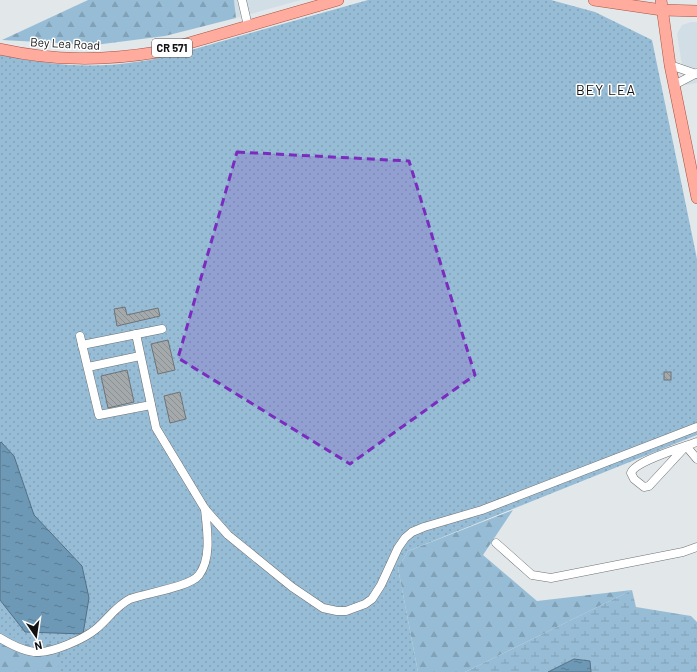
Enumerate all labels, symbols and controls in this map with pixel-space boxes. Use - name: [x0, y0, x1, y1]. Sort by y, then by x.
- street label: Bey Lea Road: [30, 34, 100, 52]
- road number: CR 571: [152, 39, 192, 57]
- district label: BEY LEA: [576, 81, 636, 98]
- north arrow: [16, 616, 56, 656]
- text: N: [33, 639, 43, 653]

